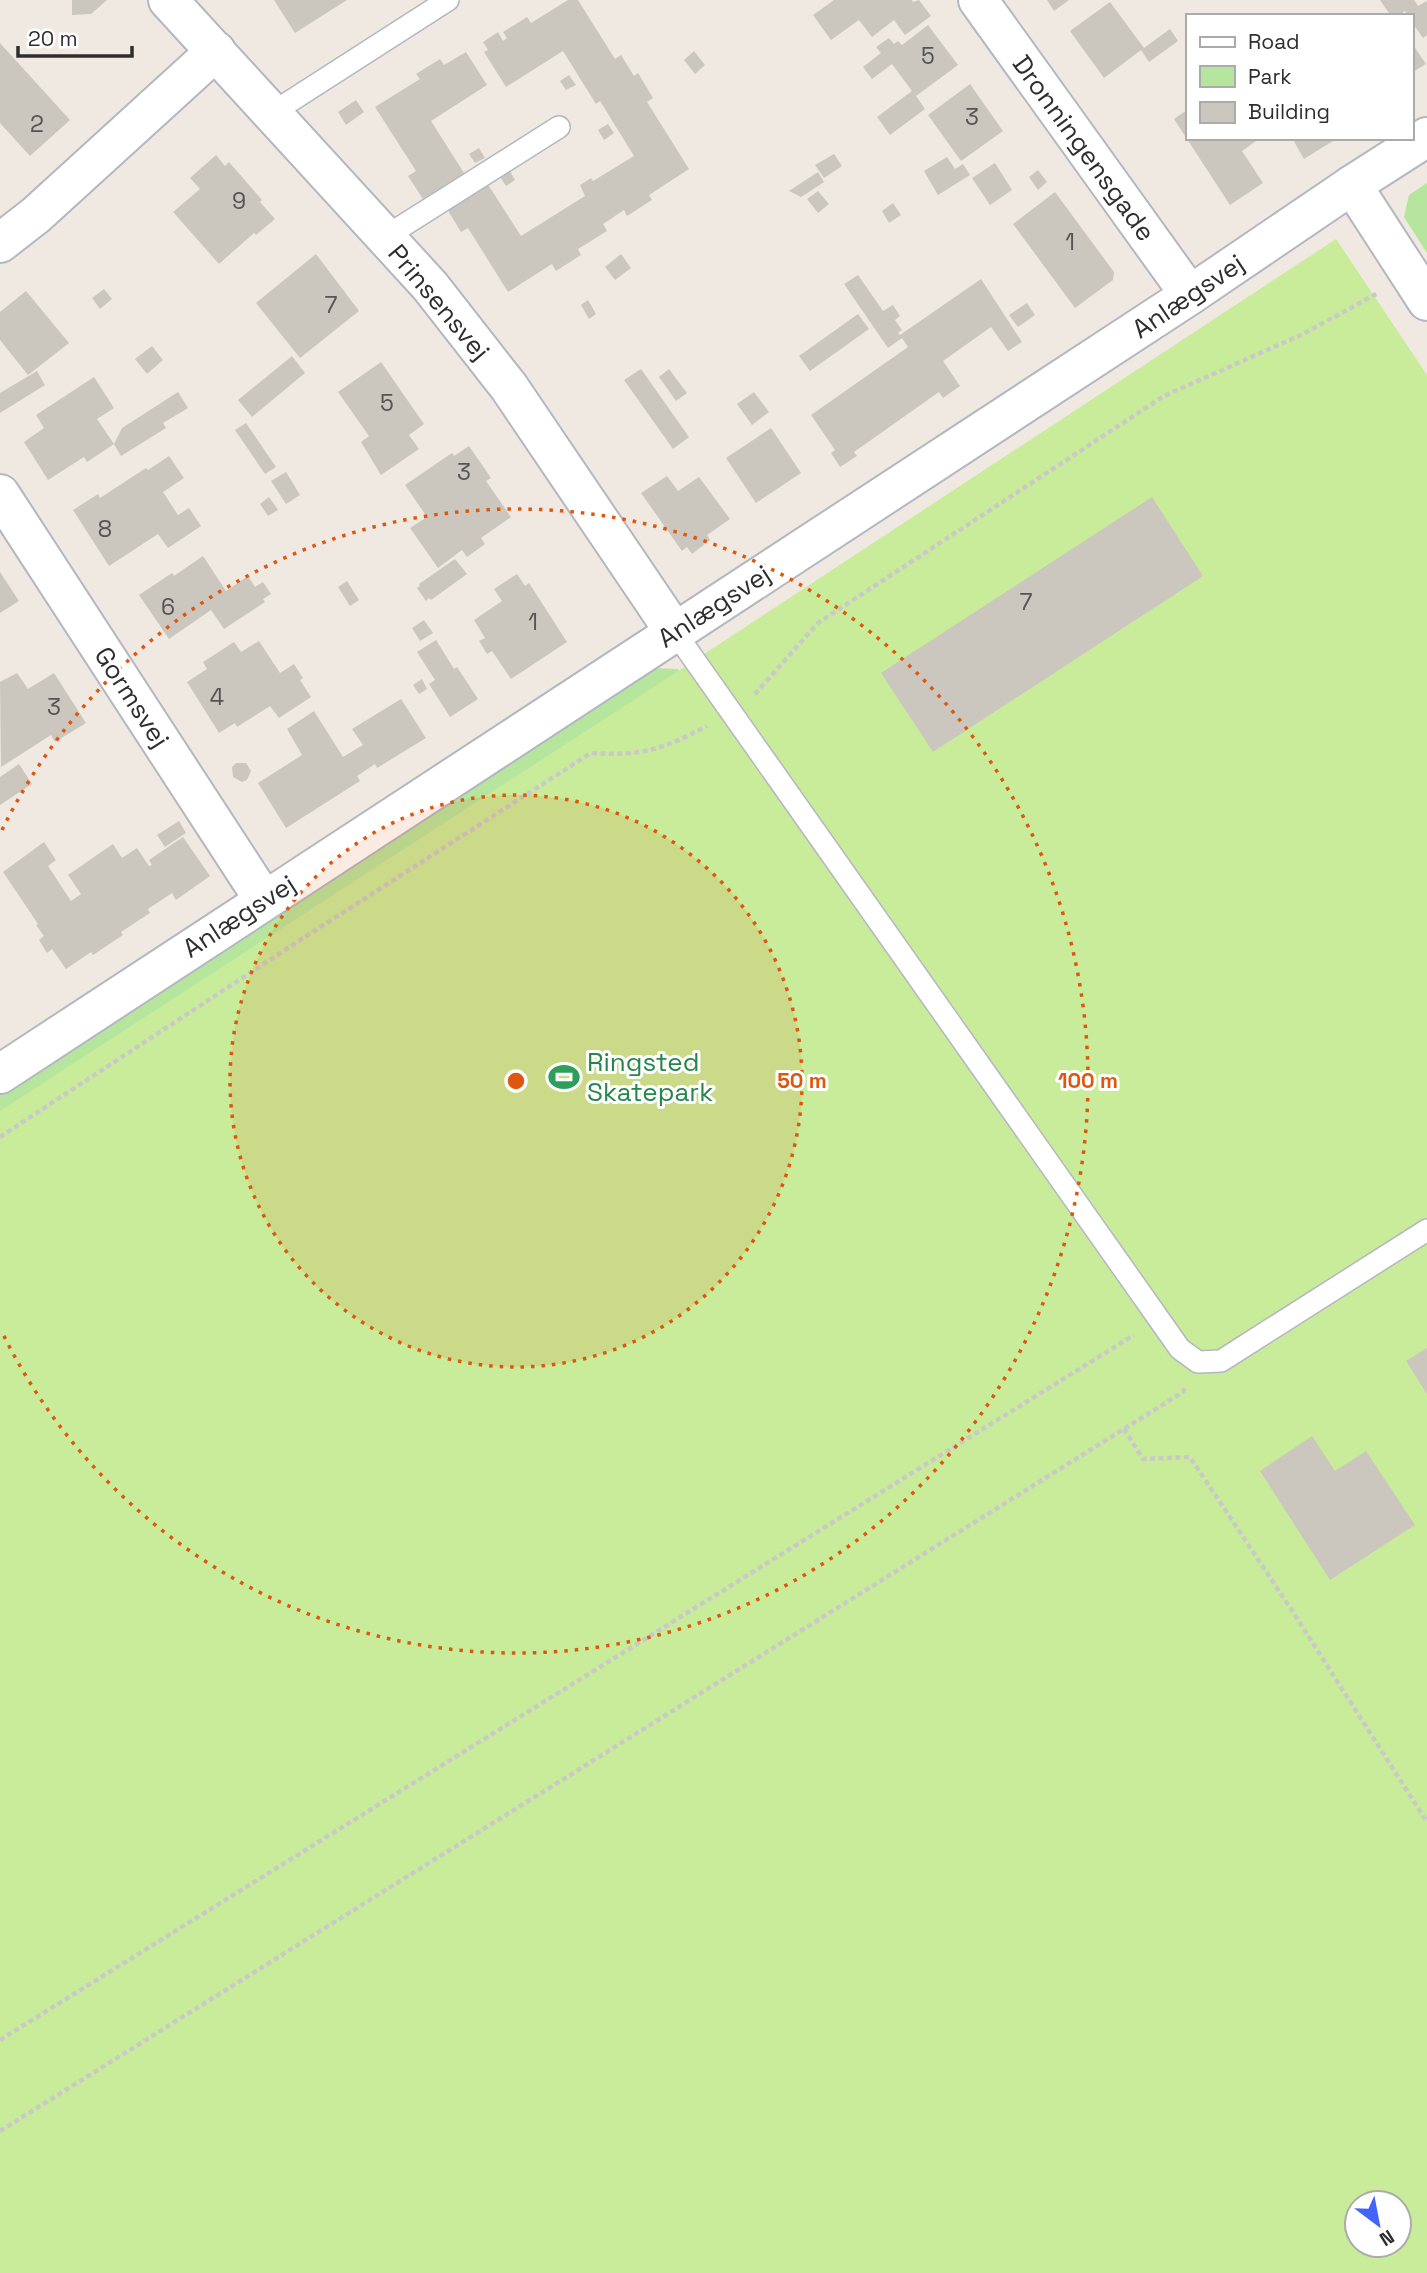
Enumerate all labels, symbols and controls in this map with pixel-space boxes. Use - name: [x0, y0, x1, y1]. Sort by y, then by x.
- scale bar: [18, 14, 131, 58]
- legend: [1186, 14, 1413, 140]
- text: 20 m: [28, 25, 78, 52]
- text: Road: [1248, 28, 1300, 55]
- house number: 5: [921, 41, 935, 71]
- street label: Dronningensgade: [1005, 48, 1163, 248]
- text: Park: [1248, 63, 1292, 90]
- text: Building: [1248, 98, 1330, 125]
- house number: 3: [965, 102, 979, 132]
- house number: 2: [30, 109, 44, 139]
- house number: 9: [232, 186, 246, 216]
- house number: 1: [1065, 227, 1075, 257]
- street label: Prinsensvej: [381, 237, 497, 367]
- street label: Anlægsvej: [1125, 246, 1251, 346]
- house number: 7: [325, 290, 338, 320]
- house number: 5: [380, 388, 394, 418]
- house number: 3: [457, 457, 471, 487]
- house number: 8: [98, 514, 112, 544]
- street label: Anlægsvej: [651, 557, 777, 655]
- house number: 7: [1020, 587, 1033, 617]
- house number: 6: [161, 592, 175, 622]
- house number: 1: [528, 607, 538, 637]
- street label: Gormsvej: [87, 640, 177, 754]
- house number: 4: [210, 682, 224, 712]
- house number: 3: [47, 692, 61, 722]
- street label: Anlægsvej: [176, 867, 302, 965]
- place label: Ringsted Skatepark: [587, 1045, 713, 1109]
- sports icon: Ringsted Skatepark: [547, 1060, 581, 1094]
- text: 50 m: [777, 1067, 827, 1094]
- text: 100 m: [1058, 1067, 1118, 1094]
- centre of rings: [504, 1069, 528, 1093]
- north arrow: [1343, 2189, 1413, 2259]
- text: N: [1375, 2224, 1399, 2252]

